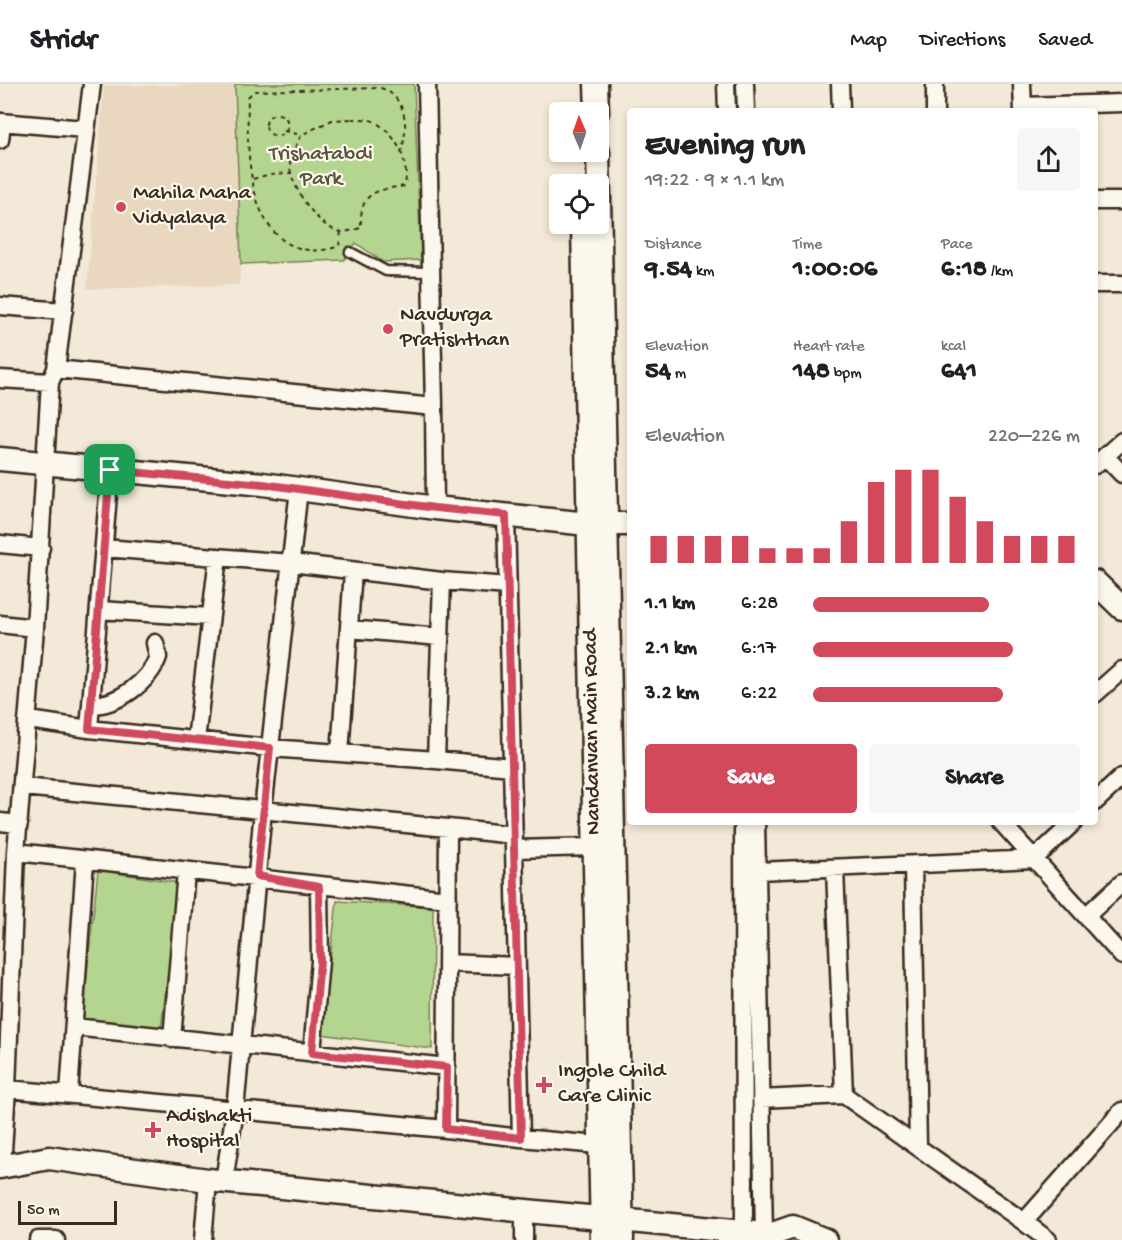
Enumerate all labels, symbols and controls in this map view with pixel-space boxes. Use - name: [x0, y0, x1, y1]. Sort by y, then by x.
- text: Stridr: [30, 25, 97, 58]
- text: Map: [850, 29, 887, 54]
- text: Directions: [920, 29, 1005, 54]
- text: Saved: [1038, 29, 1092, 54]
- north arrow: [549, 102, 609, 162]
- map controls: [549, 102, 609, 234]
- text: Evening run: [645, 128, 805, 166]
- button: share: [1017, 128, 1080, 191]
- park label: Trishatabdi Park: [267, 142, 373, 193]
- text: 19:22 · 9 × 1.1 km: [645, 170, 784, 193]
- button: locate: [549, 174, 609, 234]
- place label: Mahila Maha Vidyalaya: [132, 181, 252, 232]
- marker: Mahila Maha Vidyalaya: [114, 200, 128, 214]
- text: Distance: [645, 236, 702, 255]
- text: Time: [793, 236, 822, 255]
- text: Pace: [941, 236, 972, 255]
- text: 9.54: [645, 255, 692, 286]
- text: 1:00:06: [793, 255, 877, 286]
- text: 6:18: [941, 255, 987, 286]
- text: km: [692, 263, 714, 282]
- text: /km: [987, 263, 1013, 282]
- place label: Navdurga Pratishthan: [399, 303, 510, 354]
- marker: Navdurga Pratishthan: [381, 322, 395, 336]
- text: Elevation: [645, 338, 709, 357]
- text: Heart rate: [793, 338, 865, 357]
- text: kcal: [941, 338, 966, 357]
- text: 54: [645, 357, 671, 388]
- text: 148: [793, 357, 830, 388]
- text: 641: [941, 357, 977, 388]
- text: m: [671, 365, 686, 384]
- text: bpm: [830, 365, 862, 384]
- text: Elevation: [645, 426, 725, 449]
- text: 220–226 m: [988, 426, 1080, 449]
- pin: [84, 444, 135, 495]
- icon: arrive: [93, 453, 126, 486]
- text: 1.1 km: [645, 593, 695, 616]
- text: 6:28: [741, 593, 778, 616]
- street label: Nandanvan Main Road: [578, 627, 608, 835]
- text: 2.1 km: [645, 638, 697, 661]
- text: 6:17: [741, 638, 776, 661]
- text: 3.2 km: [645, 683, 699, 706]
- text: 6:22: [741, 683, 777, 706]
- button: Save: [645, 744, 857, 813]
- button: Share: [869, 744, 1080, 813]
- place label: Ingole Child Care Clinic: [558, 1059, 667, 1110]
- marker: Ingole Child Care Clinic: [535, 1076, 553, 1094]
- place label: Adishakti Hospital: [166, 1104, 252, 1155]
- marker: Adishakti Hospital: [144, 1121, 162, 1139]
- scale bar: [18, 1198, 117, 1226]
- text: 50 m: [27, 1202, 60, 1221]

